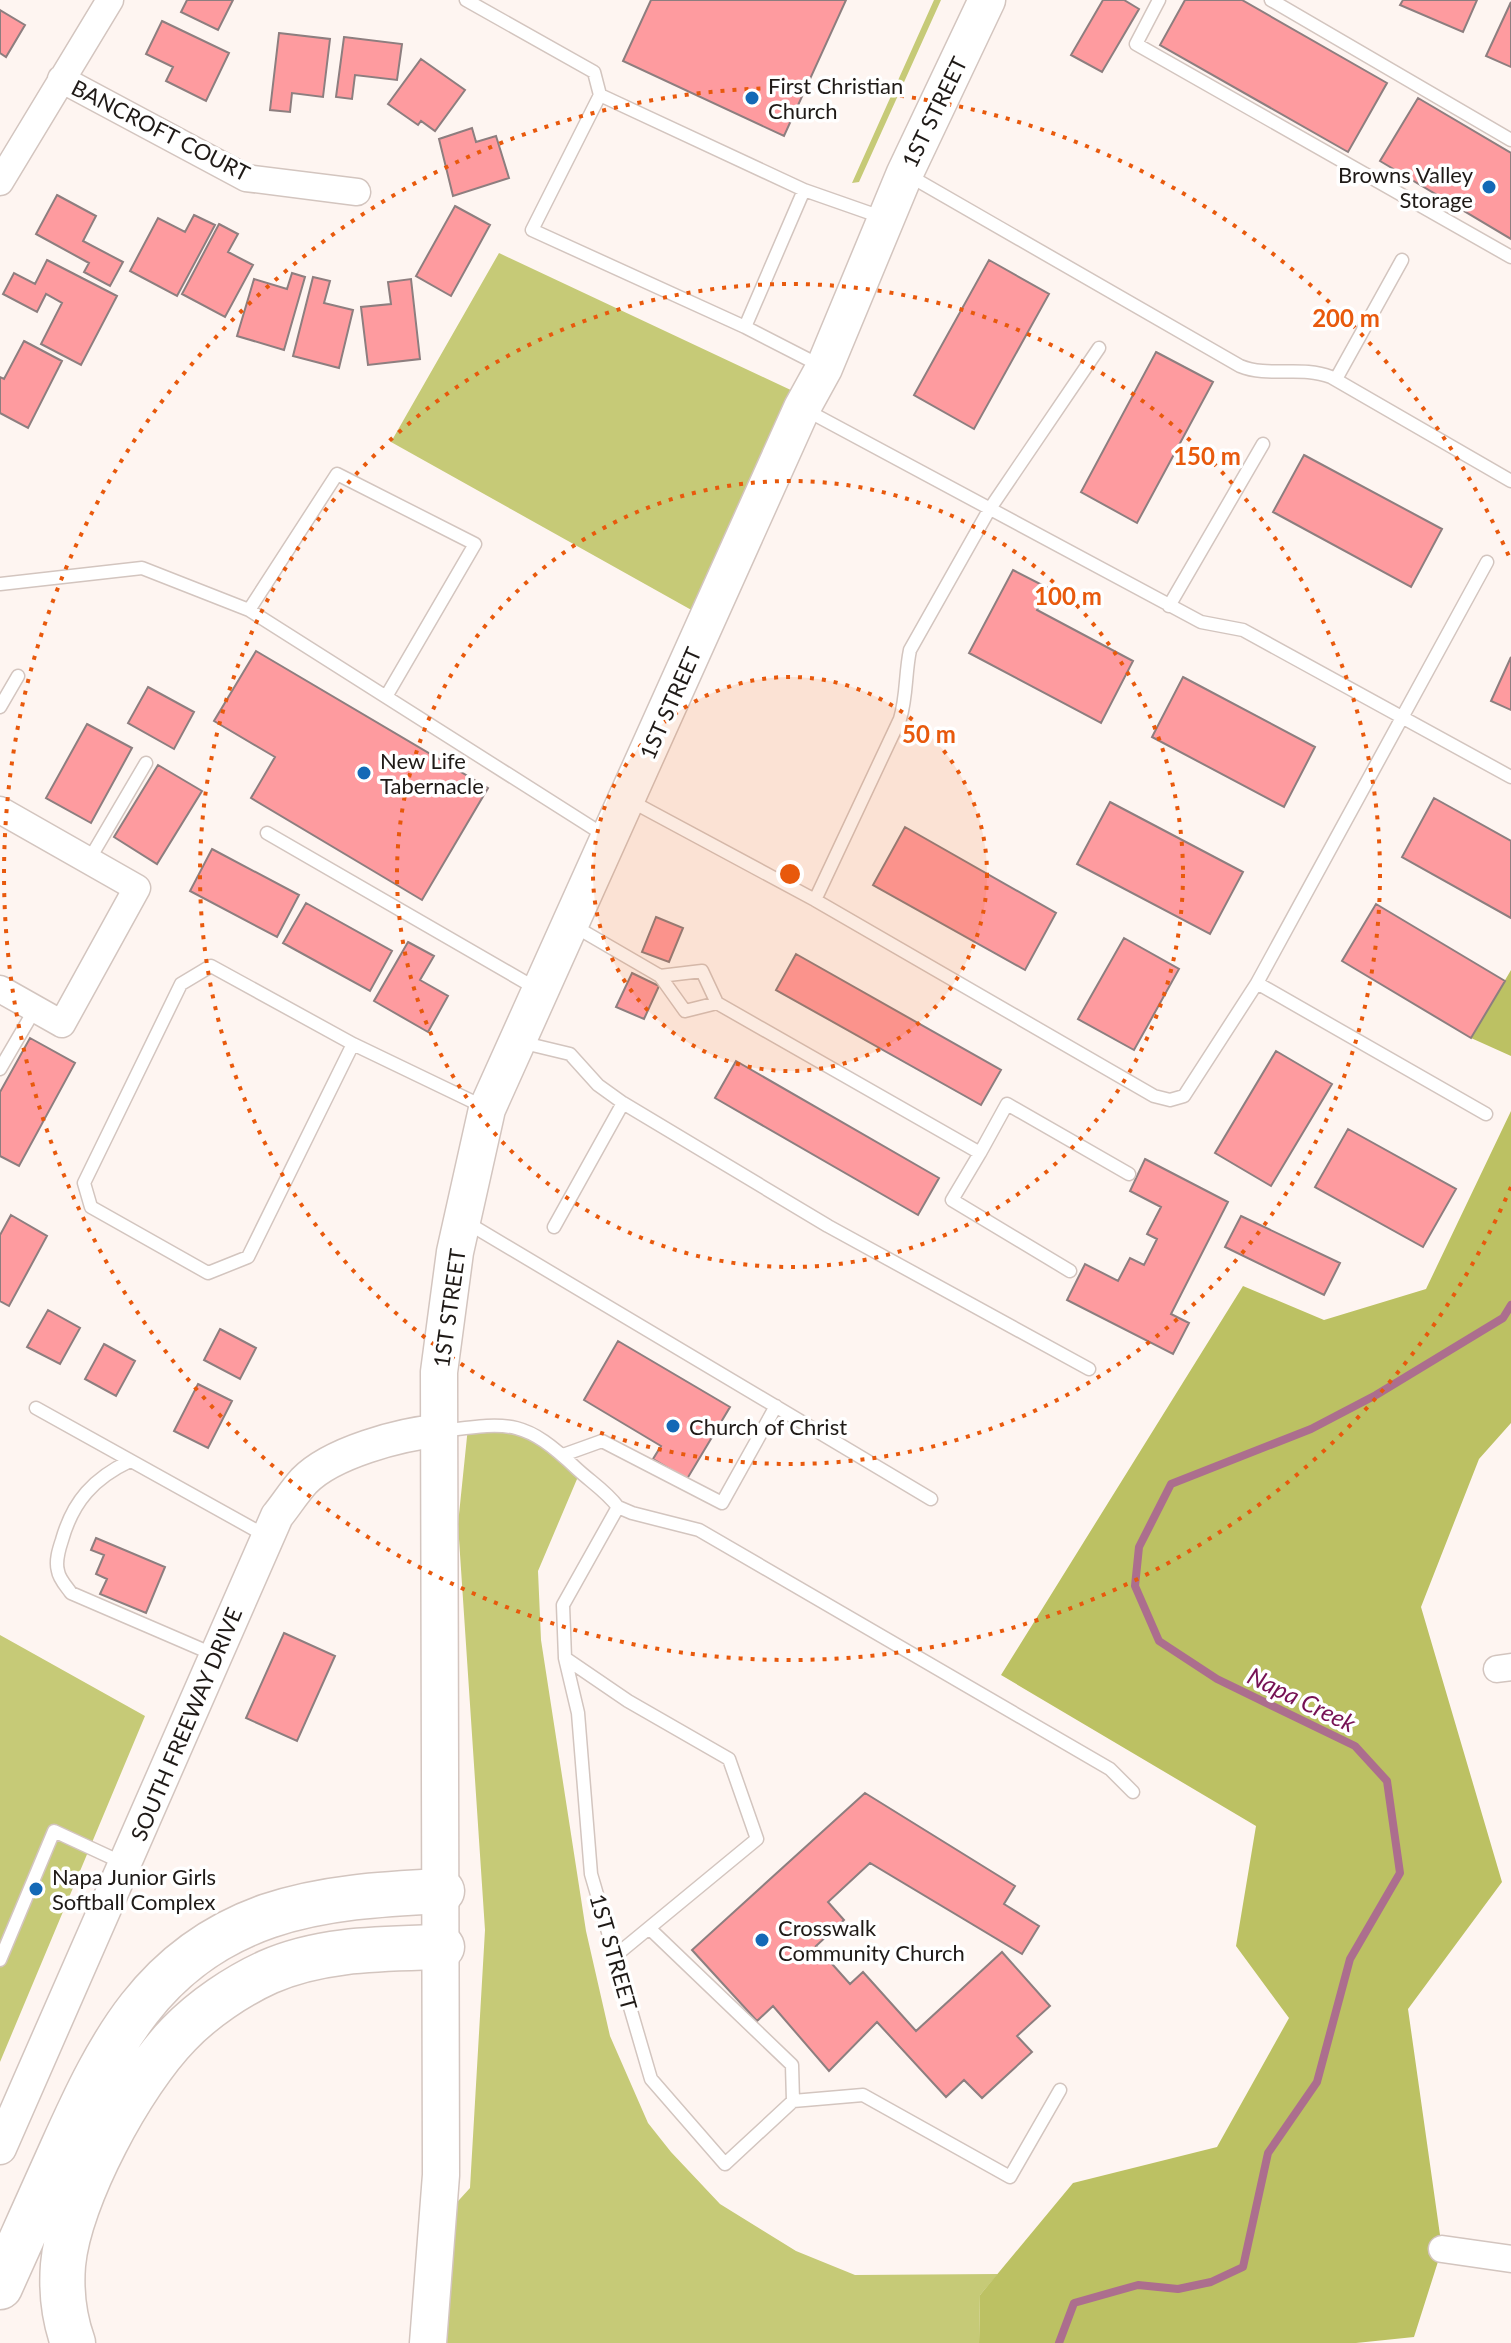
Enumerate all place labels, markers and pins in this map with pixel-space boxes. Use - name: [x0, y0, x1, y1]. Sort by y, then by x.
- place label: First Christian Church: [768, 72, 903, 124]
- marker: First Christian Church: [743, 89, 761, 107]
- place label: Browns Valley Storage: [1338, 161, 1474, 213]
- marker: Browns Valley Storage: [1480, 178, 1498, 196]
- place label: New Life Tabernacle: [380, 747, 484, 799]
- marker: New Life Tabernacle: [355, 764, 373, 782]
- centre of rings: [776, 860, 804, 888]
- place label: Church of Christ: [689, 1413, 847, 1440]
- marker: Church of Christ: [664, 1417, 682, 1435]
- place label: Napa Junior Girls Softball Complex: [52, 1863, 216, 1915]
- marker: Napa Junior Girls Softball Complex: [27, 1880, 45, 1898]
- place label: Crosswalk Community Church: [778, 1914, 965, 1966]
- marker: Crosswalk Community Church: [753, 1931, 771, 1949]

